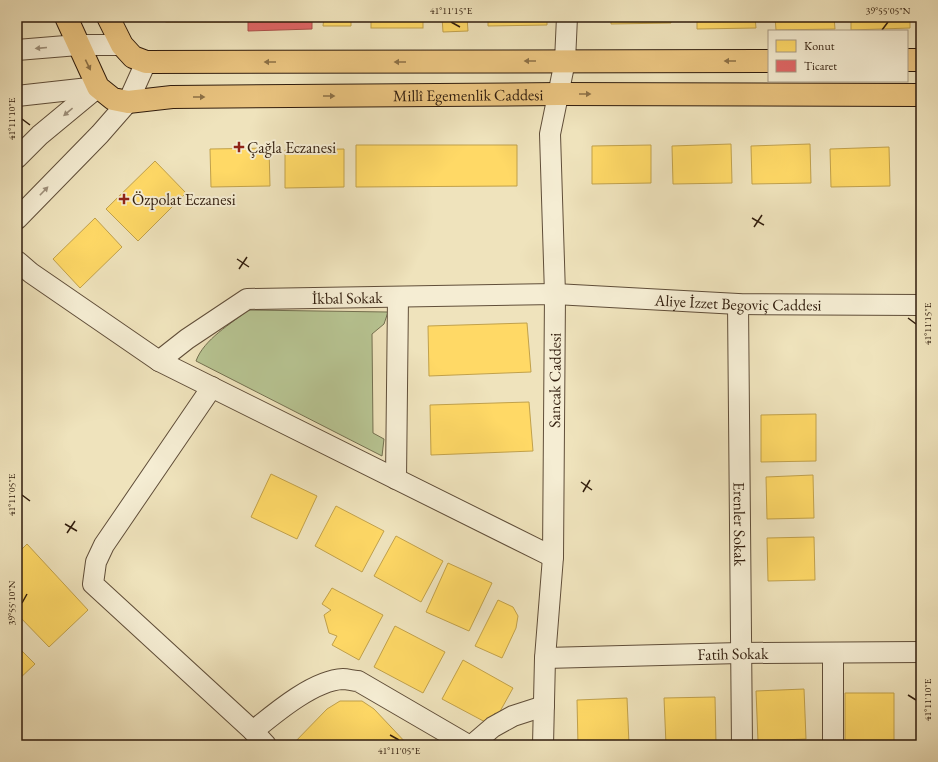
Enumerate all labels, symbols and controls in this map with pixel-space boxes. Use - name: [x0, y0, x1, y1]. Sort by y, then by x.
- text: 41°11'15"E: [430, 4, 473, 17]
- text: 39°55'05"N: [866, 4, 911, 17]
- legend: [768, 30, 908, 82]
- text: Konut: [804, 38, 835, 54]
- one-way arrow: [35, 45, 47, 52]
- one-way arrow: [523, 58, 536, 64]
- one-way arrow: [723, 58, 736, 64]
- text: Ticaret: [804, 58, 837, 74]
- one-way arrow: [264, 59, 276, 66]
- one-way arrow: [393, 59, 406, 65]
- one-way arrow: [85, 60, 91, 71]
- street label: Millî Egemenlik Caddesi: [393, 84, 544, 106]
- one-way arrow: [579, 91, 592, 97]
- one-way arrow: [323, 93, 336, 99]
- one-way arrow: [193, 94, 206, 100]
- text: 41°11'10"E: [5, 97, 18, 140]
- one-way arrow: [63, 107, 74, 116]
- place label: Çağla Eczanesi: [247, 137, 336, 158]
- marker: Çağla Eczanesi: [234, 142, 244, 152]
- one-way arrow: [39, 187, 48, 196]
- place label: Özpolat Eczanesi: [132, 189, 236, 210]
- marker: Özpolat Eczanesi: [119, 194, 129, 204]
- street label: İkbal Sokak: [312, 286, 383, 308]
- street label: Aliye İzzet Begoviç Caddesi: [653, 289, 822, 315]
- text: 41°11'15"E: [921, 302, 934, 345]
- street label: Sancak Caddesi: [543, 333, 565, 428]
- text: 41°11'05"E: [5, 473, 18, 516]
- street label: Erenler Sokak: [729, 482, 751, 567]
- text: 39°55'10"N: [5, 580, 18, 625]
- street label: Fatih Sokak: [697, 642, 769, 665]
- text: 41°11'10"E: [921, 678, 934, 721]
- text: 41°11'05"E: [378, 744, 421, 757]

